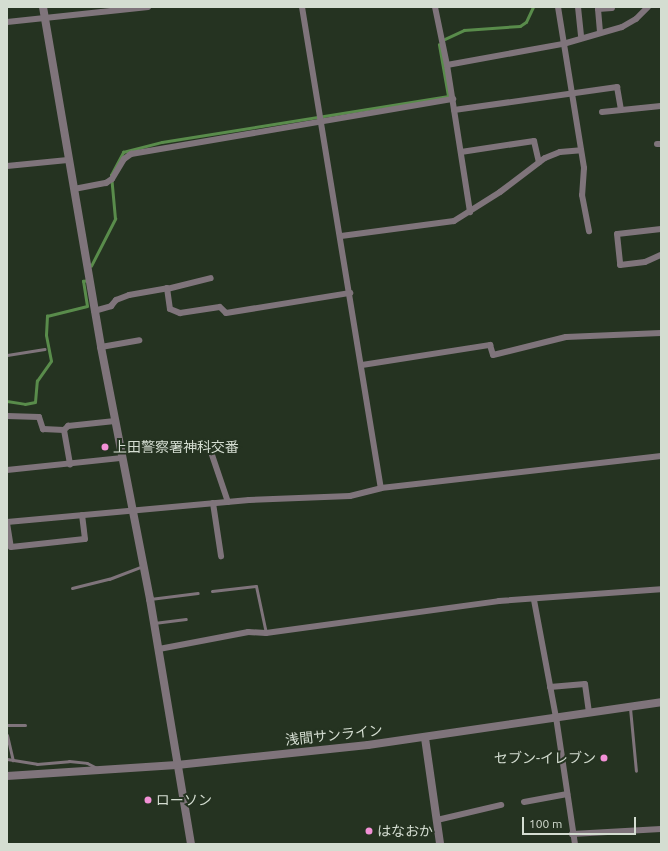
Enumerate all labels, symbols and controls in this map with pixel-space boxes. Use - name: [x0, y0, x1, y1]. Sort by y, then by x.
- place label: 上田警察署神科交番: [113, 439, 239, 455]
- marker: 上田警察署神科交番: [100, 442, 110, 452]
- street label: 浅間サンライン: [284, 722, 384, 748]
- place label: セブン-イレブン: [494, 750, 596, 766]
- marker: セブン-イレブン: [599, 753, 609, 763]
- place label: ローソン: [156, 792, 212, 808]
- marker: ローソン: [143, 795, 153, 805]
- scale bar: [524, 809, 638, 835]
- text: 100 m: [529, 817, 562, 830]
- place label: はなおか: [377, 823, 433, 839]
- marker: はなおか: [364, 826, 374, 836]

